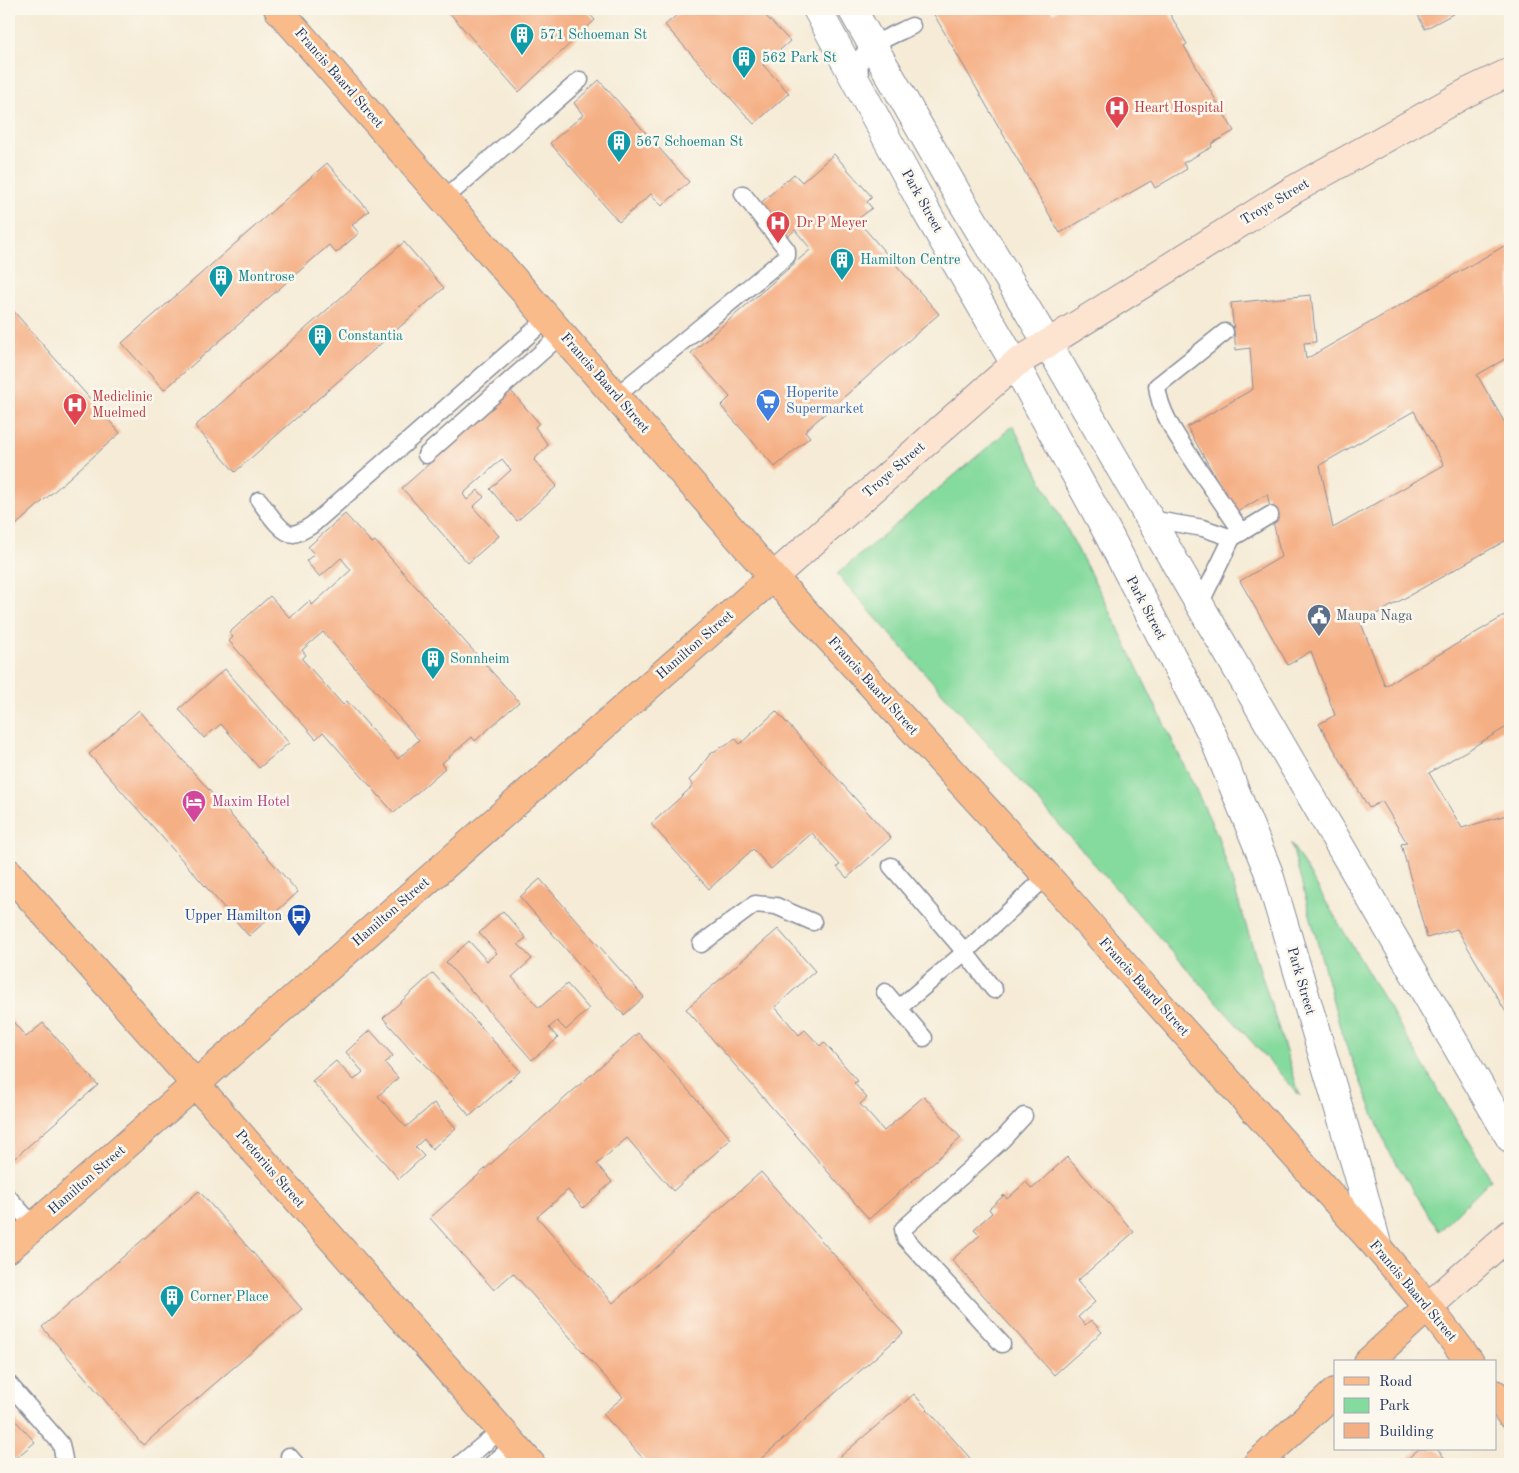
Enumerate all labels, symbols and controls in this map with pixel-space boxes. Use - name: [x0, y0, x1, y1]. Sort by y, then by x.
- building icon: 571 Schoeman St: [509, 22, 535, 56]
- street label: Francis Baard Street: [292, 25, 386, 131]
- place label: 571 Schoeman St: [540, 28, 647, 42]
- building icon: 562 Park St: [731, 45, 757, 79]
- place label: 562 Park St: [762, 51, 837, 65]
- hospital icon: Heart Hospital: [1104, 95, 1130, 129]
- place label: Heart Hospital: [1134, 101, 1224, 115]
- building icon: 567 Schoeman St: [606, 129, 632, 163]
- place label: 567 Schoeman St: [636, 135, 743, 149]
- street label: Park Street: [899, 167, 945, 235]
- street label: Troye Street: [1238, 176, 1312, 228]
- hospital icon: Dr P Meyer: [765, 210, 791, 244]
- place label: Dr P Meyer: [796, 216, 867, 230]
- building icon: Hamilton Centre: [829, 247, 855, 281]
- place label: Hamilton Centre: [860, 253, 960, 267]
- building icon: Montrose: [208, 264, 234, 298]
- place label: Montrose: [238, 270, 294, 284]
- building icon: Constantia: [307, 323, 333, 357]
- place label: Constantia: [338, 329, 403, 343]
- street label: Francis Baard Street: [558, 330, 652, 436]
- place label: Hoperite Supermarket: [786, 386, 864, 416]
- supermarket icon: Hoperite Supermarket: [755, 388, 781, 422]
- place label: Mediclinic Muelmed: [92, 390, 152, 420]
- hospital icon: Mediclinic Muelmed: [62, 392, 88, 426]
- street label: Troye Street: [860, 439, 928, 501]
- street label: Park Street: [1123, 574, 1169, 642]
- public building icon: Maupa Naga: [1306, 603, 1332, 637]
- street label: Hamilton Street: [654, 608, 736, 682]
- place label: Maupa Naga: [1336, 609, 1412, 623]
- street label: Francis Baard Street: [825, 634, 921, 738]
- building icon: Sonnheim: [420, 646, 446, 680]
- place label: Sonnheim: [450, 652, 510, 666]
- hotel icon: Maxim Hotel: [181, 789, 207, 823]
- place label: Maxim Hotel: [212, 795, 290, 809]
- street label: Hamilton Street: [350, 875, 432, 949]
- bus stop icon: Upper Hamilton: [286, 903, 312, 937]
- place label: Upper Hamilton: [184, 909, 282, 923]
- street label: Francis Baard Street: [1096, 935, 1192, 1039]
- street label: Park Street: [1285, 945, 1317, 1017]
- street label: Pretorius Street: [233, 1128, 307, 1211]
- street label: Hamilton Street: [46, 1143, 128, 1217]
- street label: Francis Baard Street: [1367, 1238, 1459, 1344]
- building icon: Corner Place: [159, 1284, 185, 1318]
- place label: Corner Place: [190, 1290, 268, 1304]
- legend: [1334, 1360, 1496, 1450]
- text: Road: [1379, 1375, 1413, 1390]
- text: Park: [1379, 1399, 1410, 1414]
- text: Building: [1379, 1425, 1434, 1440]

